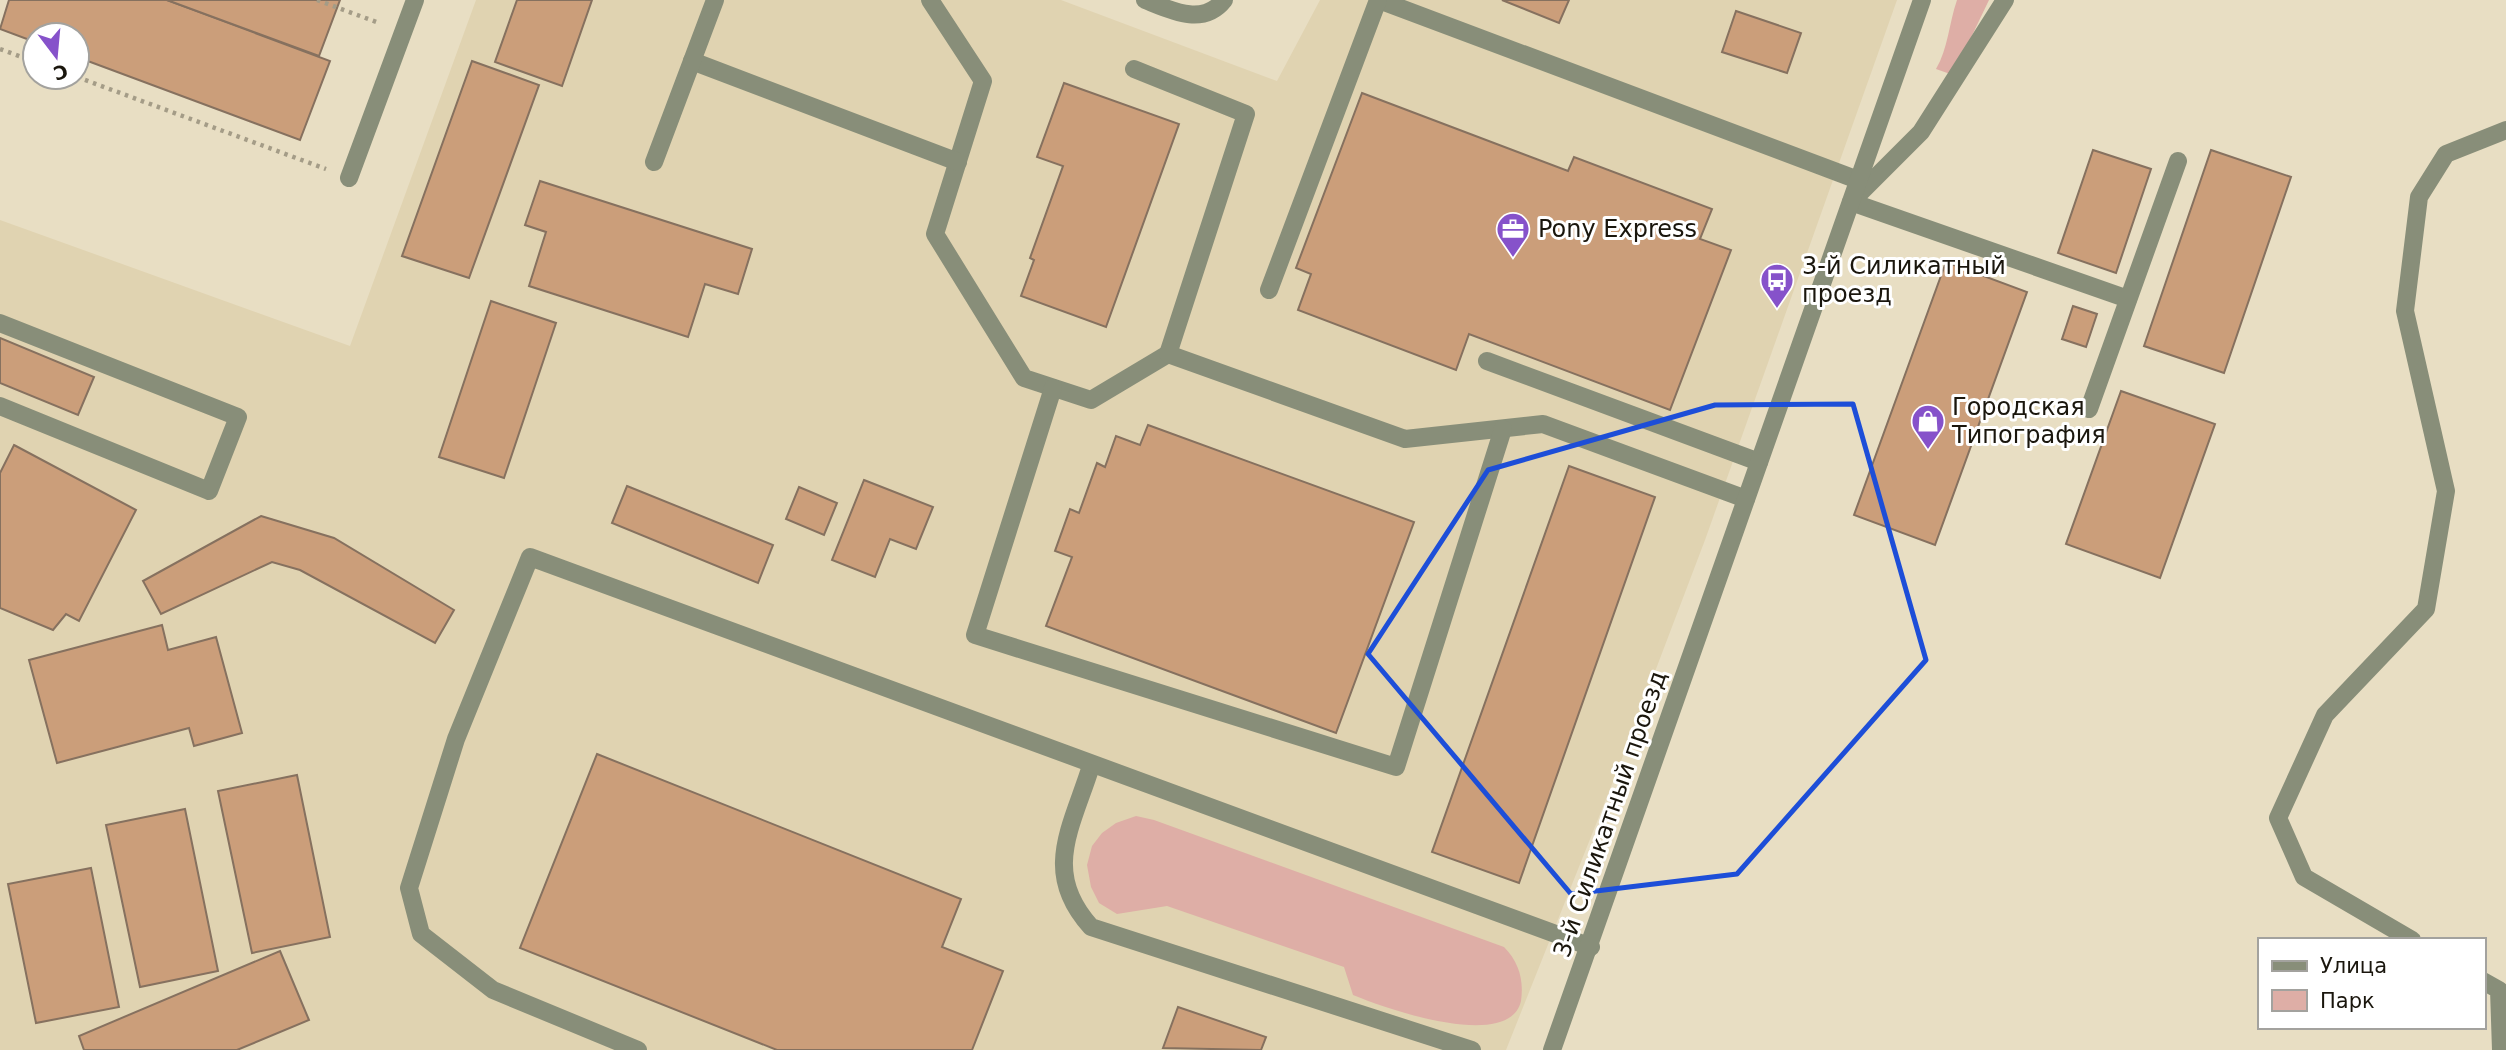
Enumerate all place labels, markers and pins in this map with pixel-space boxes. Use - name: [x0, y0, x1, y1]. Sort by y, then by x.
- office icon: Pony Express: [1494, 210, 1532, 259]
- place label: Pony Express: [1538, 215, 1697, 243]
- place label: 3-й Силикатный проезд: [1802, 252, 2006, 308]
- bus stop icon: 3-й Силикатный проезд: [1758, 261, 1796, 310]
- place label: Городская Типография: [1951, 393, 2106, 449]
- shop icon: Городская Типография: [1909, 402, 1947, 451]

